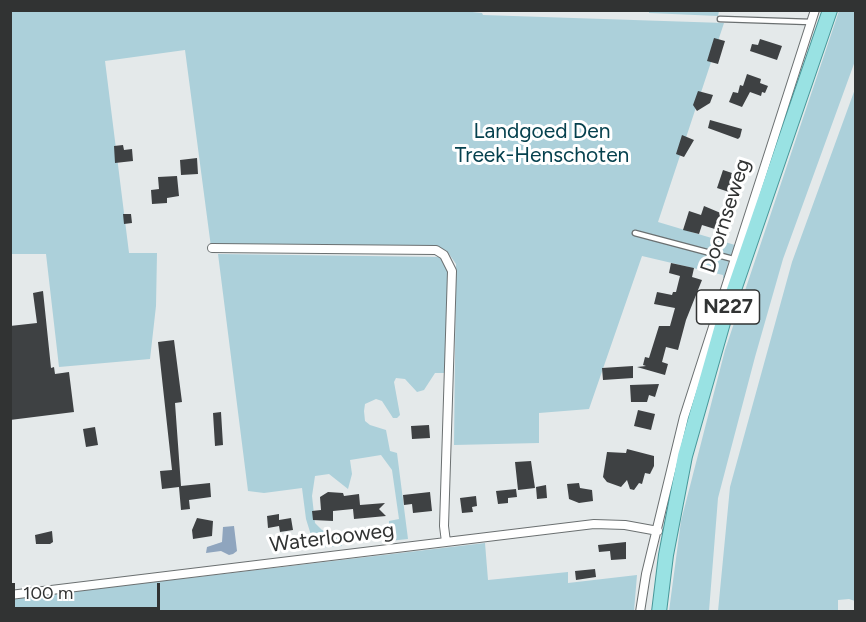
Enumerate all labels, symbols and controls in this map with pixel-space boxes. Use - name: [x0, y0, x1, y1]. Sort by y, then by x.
- park label: Landgoed Den Treek-Henschoten: [455, 119, 629, 169]
- street label: Doornseweg: [696, 156, 756, 276]
- road number: N227: [696, 290, 760, 324]
- street label: Waterlooweg: [268, 518, 396, 558]
- scale bar: [15, 571, 164, 609]
- text: 100 m: [23, 582, 73, 604]

